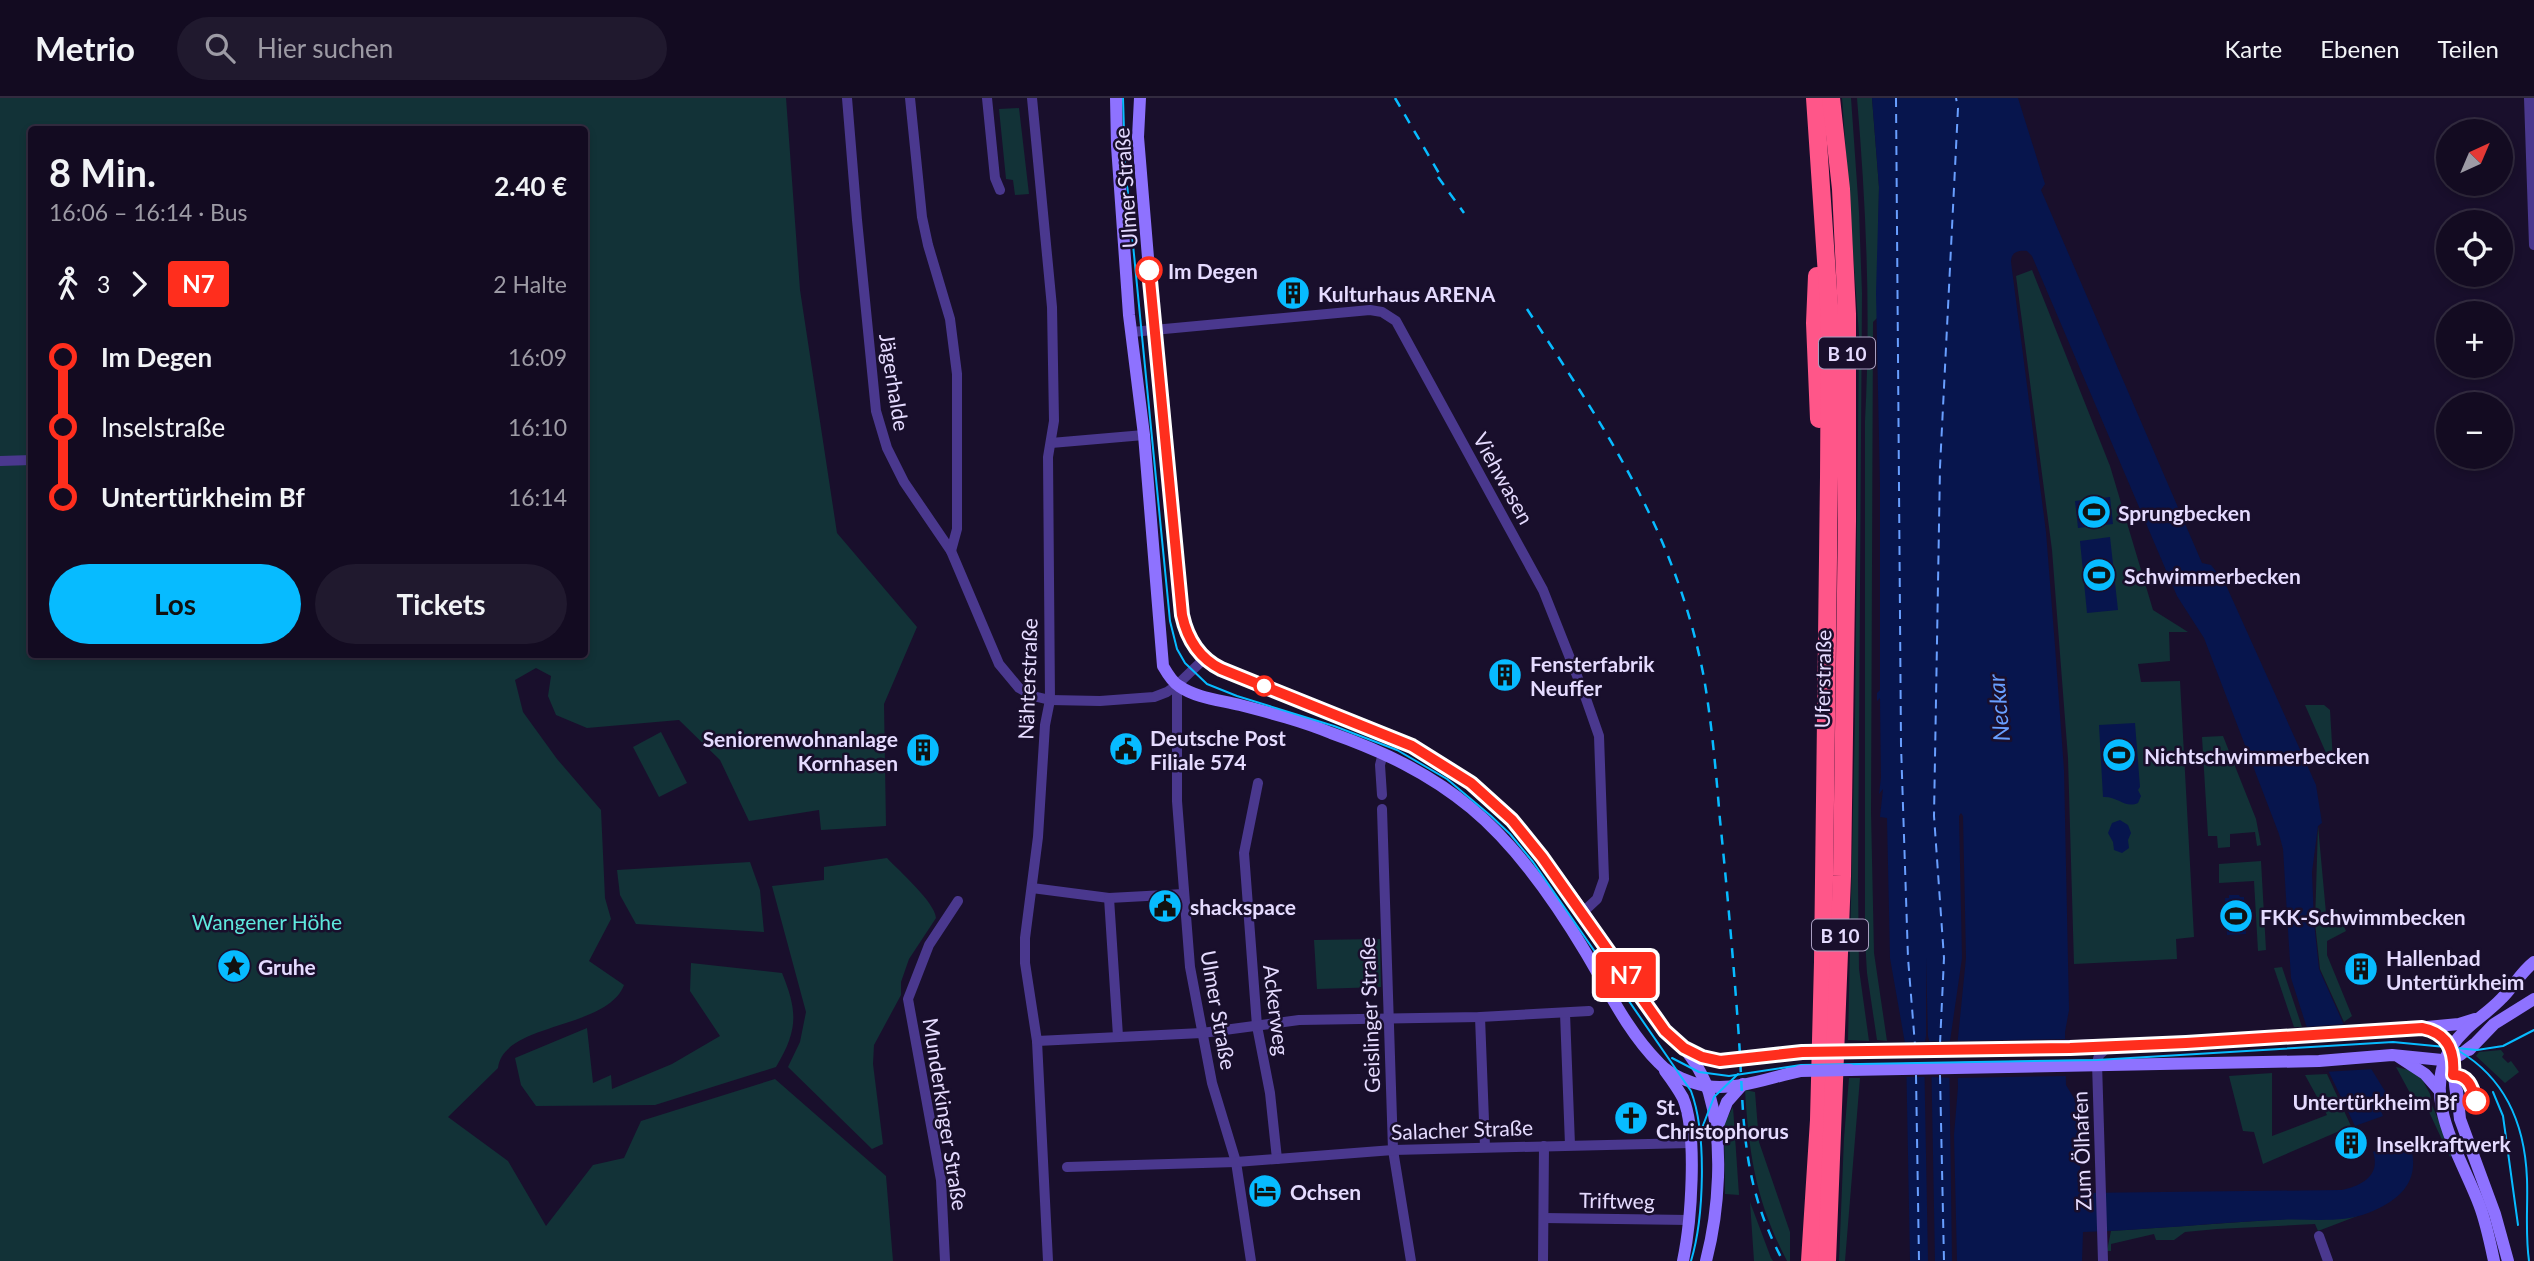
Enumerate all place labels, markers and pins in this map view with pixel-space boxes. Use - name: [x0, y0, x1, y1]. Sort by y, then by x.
- marker: Im Degen: [1136, 257, 1162, 283]
- place label: Im Degen: [1168, 258, 1258, 283]
- building icon: Kulturhaus ARENA: [1274, 274, 1312, 312]
- place label: Kulturhaus ARENA: [1318, 281, 1496, 306]
- sports icon: Sprungbecken: [2075, 493, 2113, 531]
- place label: Sprungbecken: [2118, 500, 2251, 525]
- sports icon: Schwimmerbecken: [2080, 556, 2118, 594]
- place label: Schwimmerbecken: [2124, 563, 2301, 588]
- place label: Fensterfabrik Neuffer: [1530, 651, 1655, 700]
- building icon: Fensterfabrik Neuffer: [1486, 656, 1524, 694]
- unlabelled marker: [1254, 676, 1274, 696]
- place label: Deutsche Post Filiale 574: [1150, 725, 1286, 774]
- place label: Seniorenwohnanlage Kornhasen: [703, 726, 898, 775]
- public building icon: Deutsche Post Filiale 574: [1107, 730, 1145, 768]
- building icon: Seniorenwohnanlage Kornhasen: [904, 731, 942, 769]
- sports icon: Nichtschwimmerbecken: [2100, 736, 2138, 774]
- place label: Nichtschwimmerbecken: [2144, 743, 2370, 768]
- public building icon: shackspace: [1146, 887, 1184, 925]
- place label: shackspace: [1190, 894, 1296, 919]
- sports icon: FKK-Schwimmbecken: [2217, 897, 2255, 935]
- place label: FKK-Schwimmbecken: [2260, 904, 2466, 929]
- place label: Hallenbad Untertürkheim: [2386, 945, 2524, 994]
- place icon: Gruhe: [215, 947, 253, 985]
- building icon: Hallenbad Untertürkheim: [2342, 950, 2380, 988]
- place label: Gruhe: [258, 954, 316, 979]
- marker: Untertürkheim Bf: [2463, 1088, 2489, 1114]
- place label: Untertürkheim Bf: [2292, 1089, 2457, 1114]
- place label: St. Christophorus: [1656, 1094, 1789, 1143]
- church icon: St. Christophorus: [1612, 1099, 1650, 1137]
- building icon: Inselkraftwerk: [2332, 1124, 2370, 1162]
- place label: Inselkraftwerk: [2376, 1131, 2512, 1156]
- hotel icon: Ochsen: [1246, 1172, 1284, 1210]
- place label: Ochsen: [1290, 1179, 1361, 1204]

